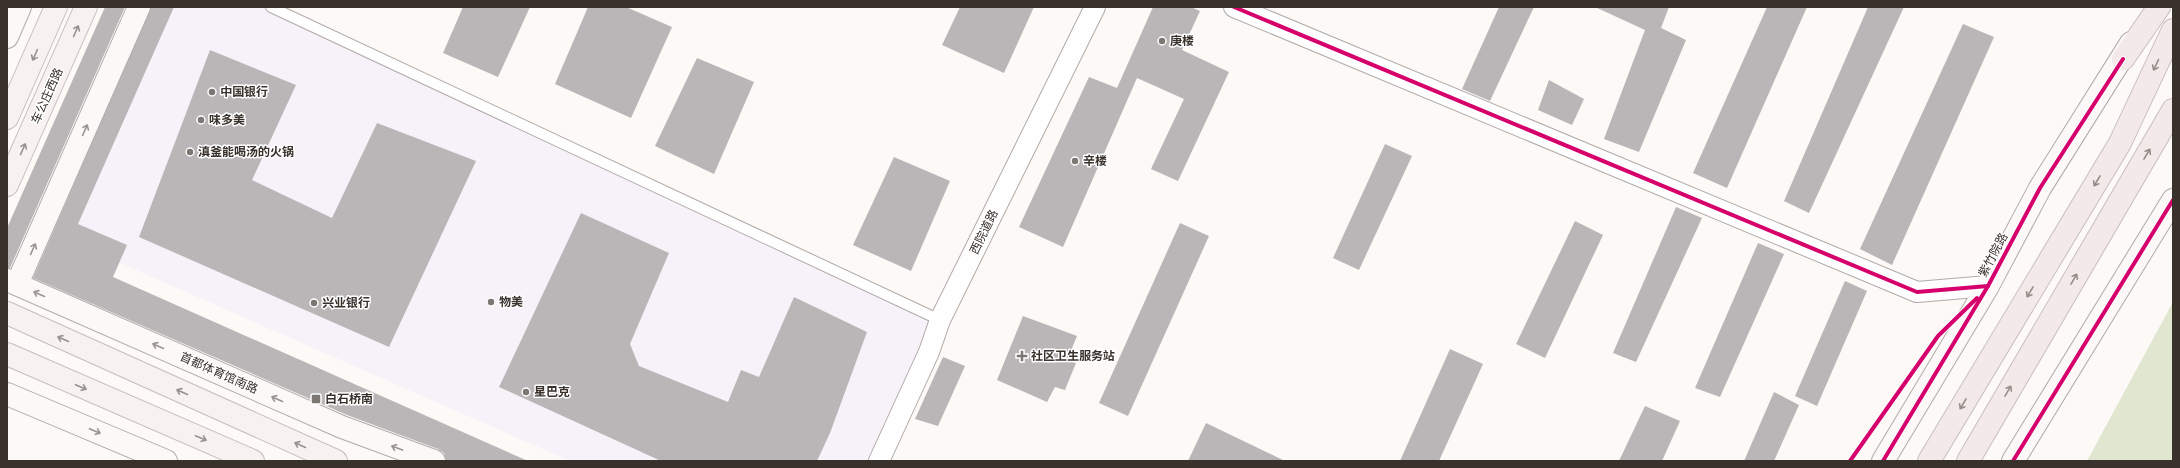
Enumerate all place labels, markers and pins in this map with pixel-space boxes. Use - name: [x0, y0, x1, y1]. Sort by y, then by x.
- place label: 庚楼: [1170, 34, 1194, 48]
- marker: 庚楼: [1157, 36, 1167, 46]
- place label: 中国银行: [220, 85, 268, 99]
- marker: 中国银行: [207, 87, 217, 97]
- place label: 味多美: [209, 113, 245, 127]
- marker: 味多美: [196, 115, 206, 125]
- place label: 滇釜能喝汤的火锅: [198, 145, 294, 159]
- marker: 滇釜能喝汤的火锅: [185, 147, 195, 157]
- place label: 辛楼: [1083, 154, 1107, 168]
- marker: 辛楼: [1070, 156, 1080, 166]
- place label: 物美: [499, 295, 523, 309]
- place label: 兴业银行: [322, 296, 370, 310]
- marker: 物美: [486, 297, 496, 307]
- marker: 兴业银行: [309, 298, 319, 308]
- place label: 社区卫生服务站: [1031, 349, 1115, 363]
- marker: 社区卫生服务站: [1016, 350, 1028, 362]
- place label: 星巴克: [534, 385, 570, 399]
- marker: 星巴克: [521, 387, 531, 397]
- place label: 白石桥南: [325, 392, 373, 406]
- marker: 白石桥南: [310, 393, 322, 405]

